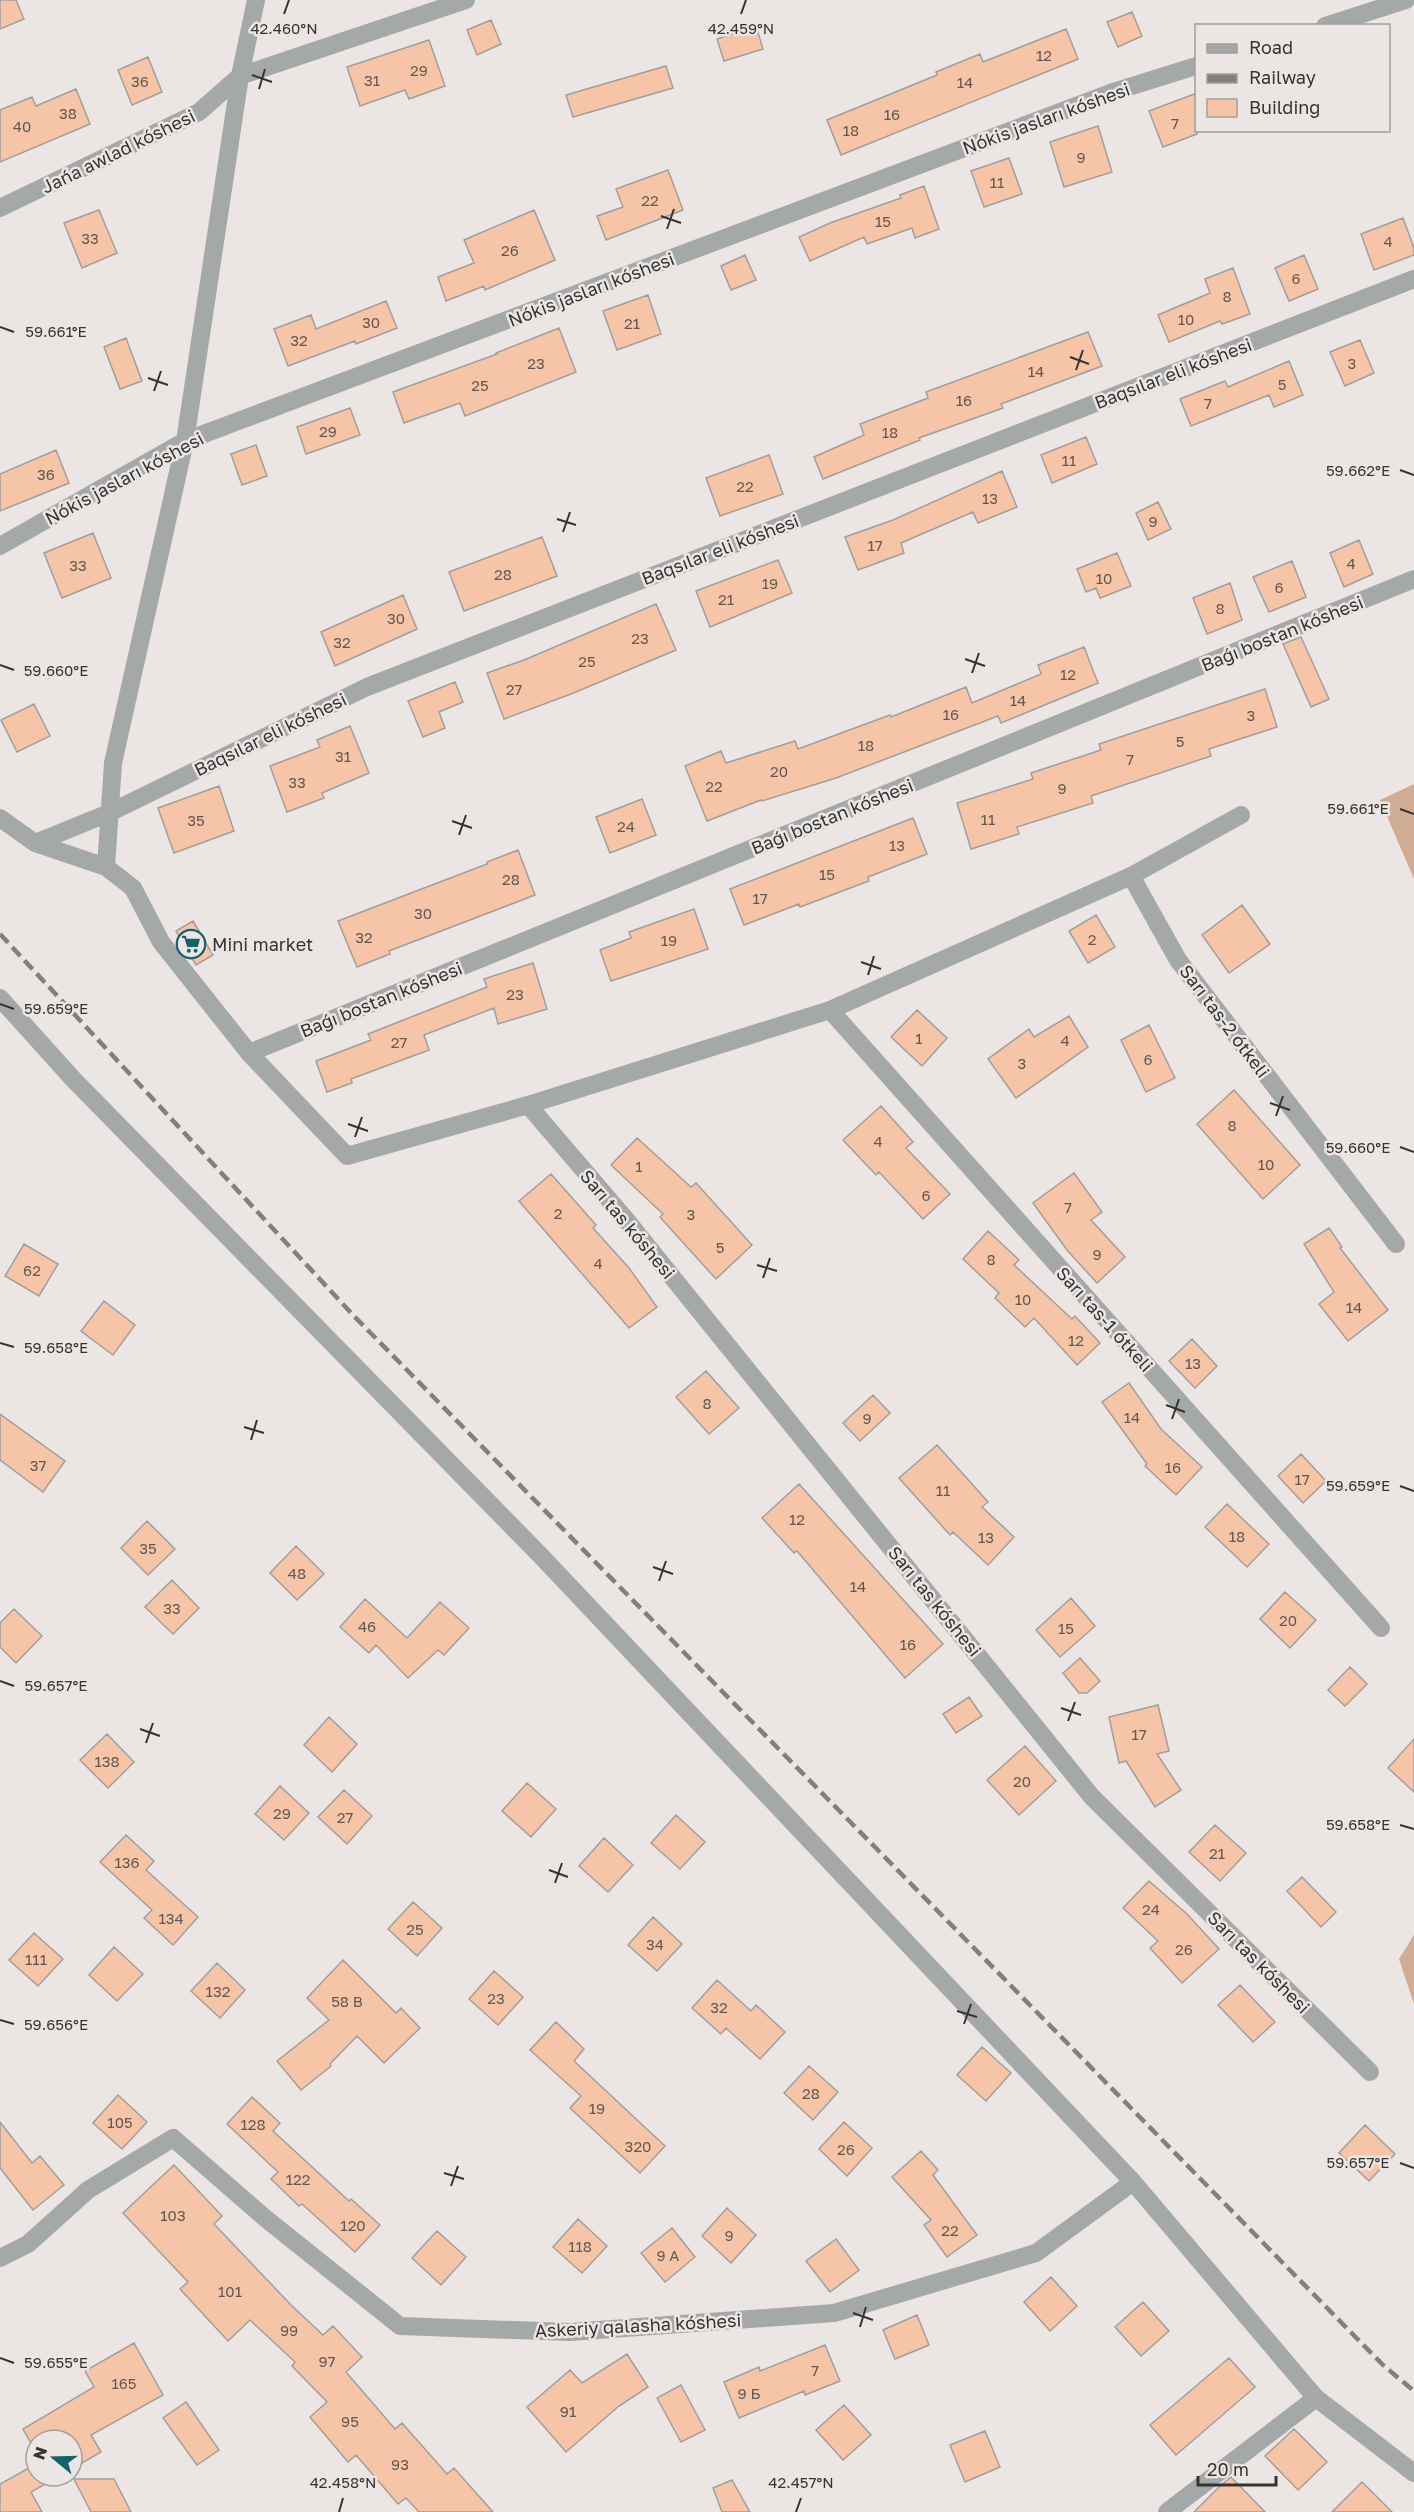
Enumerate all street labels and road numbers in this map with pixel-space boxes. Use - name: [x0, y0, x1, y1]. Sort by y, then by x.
- street label: Nókis jasları kóshesi: [959, 78, 1133, 158]
- street label: Jańa awlad kóshesi: [38, 104, 198, 198]
- street label: Nókis jasları kóshesi: [505, 247, 677, 331]
- street label: Baqsılar eli kóshesi: [1091, 333, 1255, 413]
- street label: Nókis jasları kóshesi: [41, 427, 207, 529]
- street label: Baqsılar eli kóshesi: [638, 509, 802, 589]
- street label: Baǵı bostan kóshesi: [1198, 590, 1366, 676]
- street label: Baqsılar eli kóshesi: [190, 688, 350, 780]
- street label: Baǵı bostan kóshesi: [748, 773, 916, 859]
- street label: Baǵı bostan kóshesi: [297, 956, 465, 1042]
- street label: Sarı tas-2 ótkeli: [1175, 960, 1275, 1082]
- street label: Sarı tas kóshesi: [576, 1165, 680, 1283]
- street label: Sarı tas-1 ótkeli: [1052, 1262, 1158, 1376]
- street label: Sarı tas kóshesi: [884, 1541, 986, 1661]
- street label: Sarı tas kóshesi: [1203, 1906, 1315, 2018]
- street label: Askeriy qalasha kóshesi: [534, 2309, 742, 2341]

